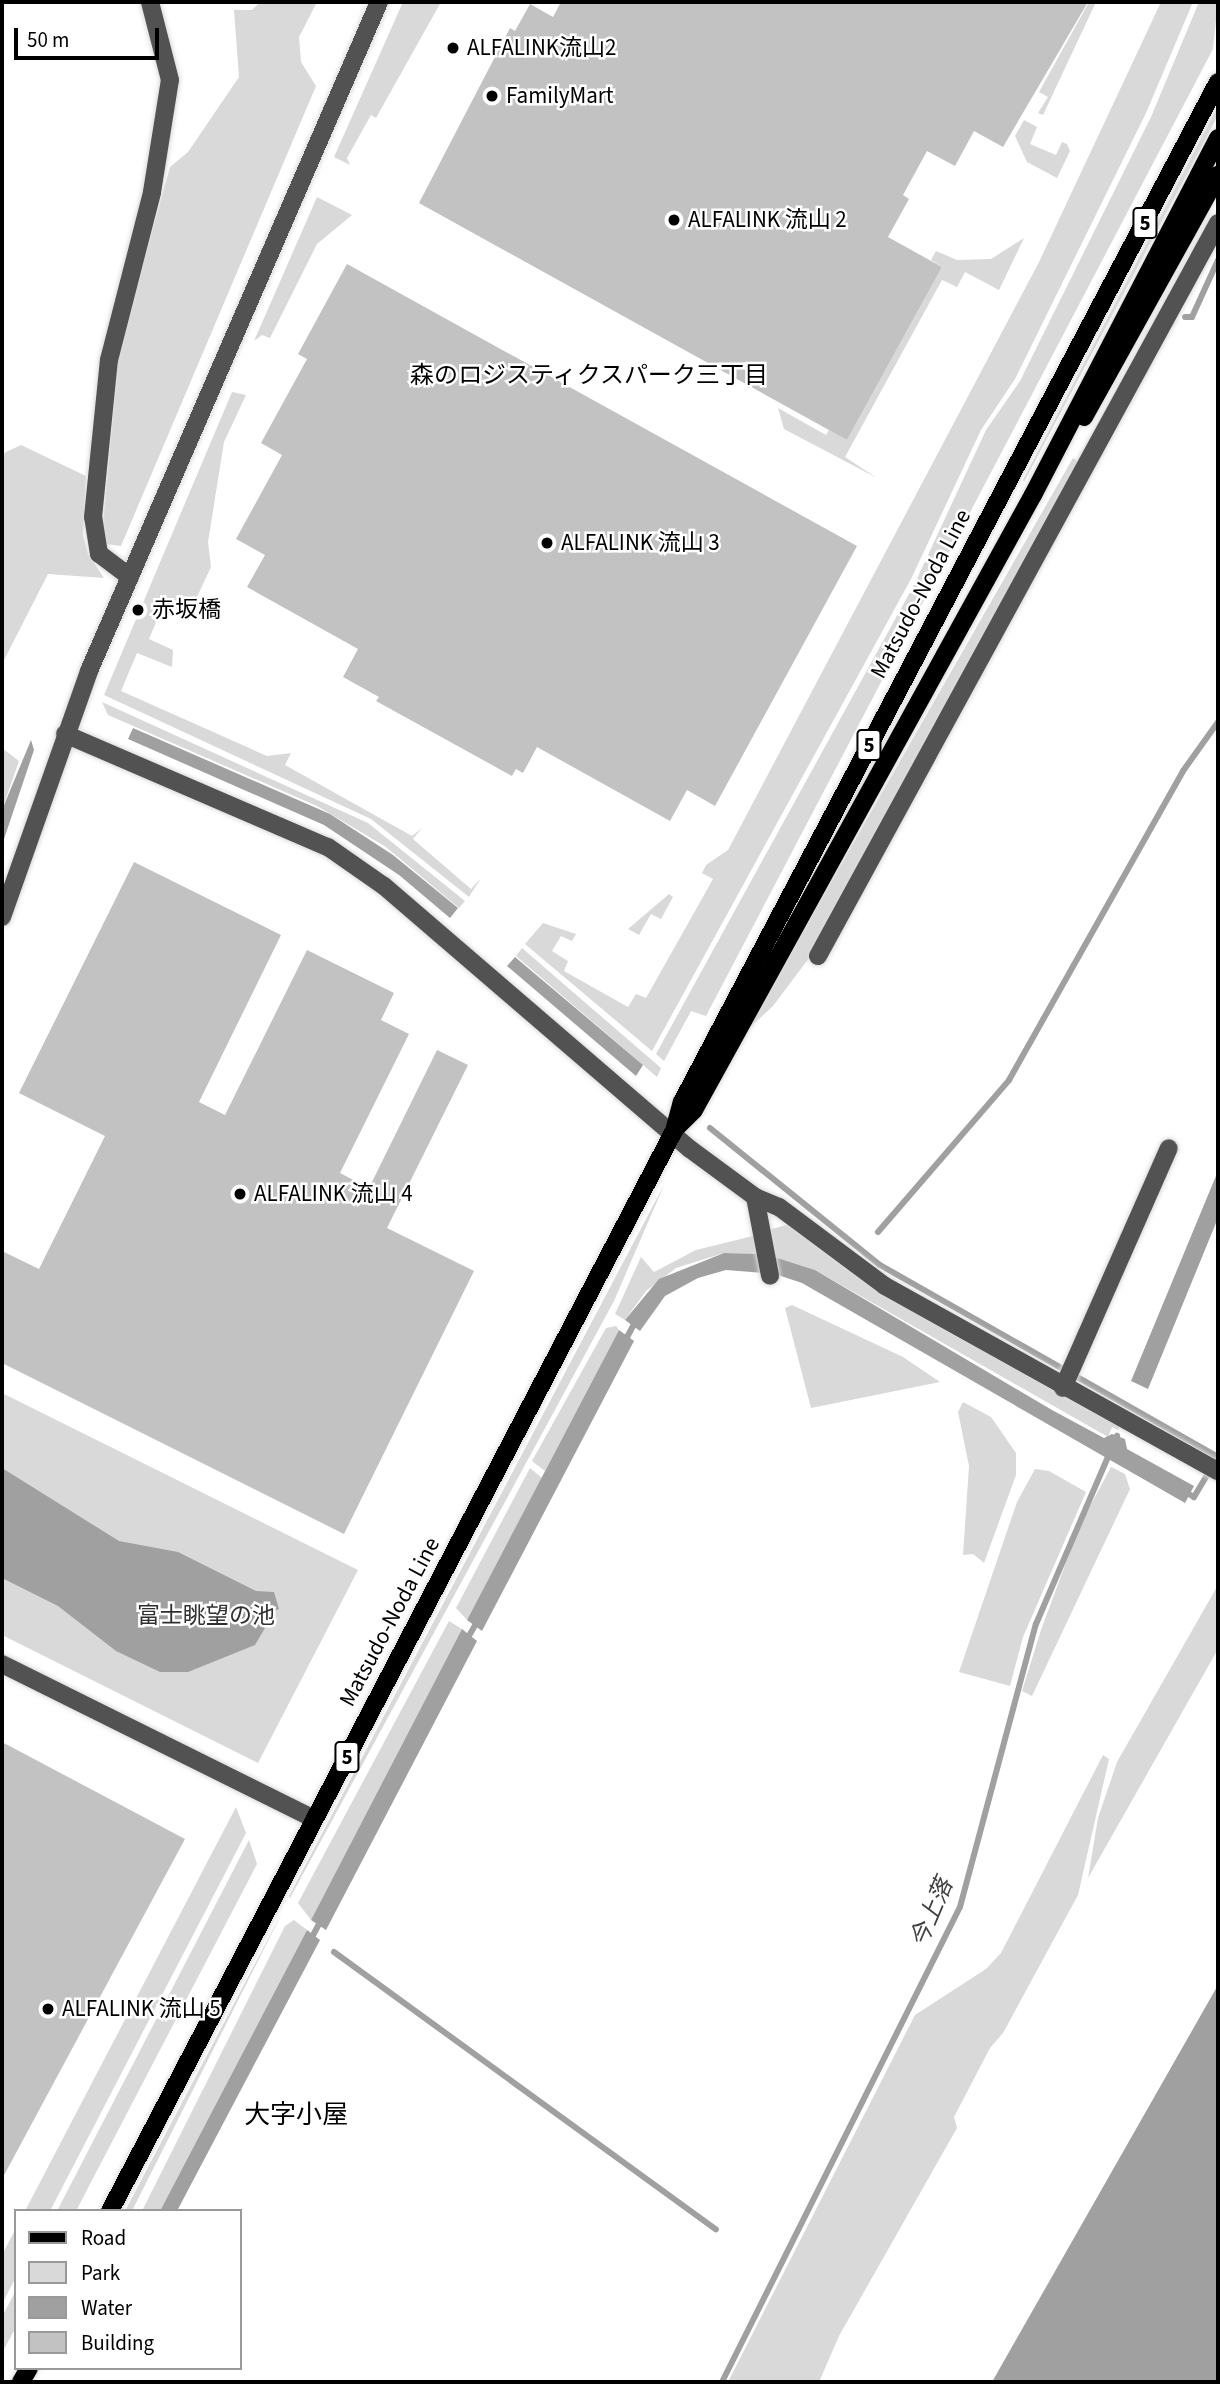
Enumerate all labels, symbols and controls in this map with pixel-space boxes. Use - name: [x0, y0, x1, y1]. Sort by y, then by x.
- scale bar: [18, 14, 163, 58]
- text: 50 m: [27, 25, 69, 55]
- place label: ALFALINK流山2: [467, 34, 617, 62]
- marker: ALFALINK流山2: [445, 40, 461, 56]
- place label: FamilyMart: [506, 82, 614, 110]
- marker: FamilyMart: [484, 88, 500, 104]
- place label: ALFALINK 流山 2: [688, 206, 847, 234]
- road number: 5: [1131, 206, 1159, 241]
- marker: ALFALINK 流山 2: [666, 212, 682, 228]
- district label: 森のロジスティクスパーク三丁目: [409, 362, 769, 390]
- street label: Matsudo-Noda Line: [865, 505, 977, 683]
- place label: ALFALINK 流山 3: [561, 529, 720, 557]
- marker: ALFALINK 流山 3: [539, 535, 555, 551]
- place label: 赤坂橋: [152, 596, 221, 624]
- marker: 赤坂橋: [130, 602, 146, 618]
- road number: 5: [855, 728, 883, 762]
- place label: ALFALINK 流山 4: [254, 1180, 413, 1208]
- marker: ALFALINK 流山 4: [232, 1186, 248, 1202]
- street label: Matsudo-Noda Line: [334, 1533, 446, 1711]
- park label: 富士眺望の池: [137, 1602, 275, 1630]
- road number: 5: [333, 1740, 361, 1774]
- water label: 今上落: [905, 1874, 959, 1952]
- place label: ALFALINK 流山 5: [62, 1995, 221, 2023]
- marker: ALFALINK 流山 5: [40, 2001, 56, 2017]
- district label: 大字小屋: [244, 2099, 348, 2131]
- legend: [14, 2209, 242, 2370]
- text: Road: [81, 2223, 126, 2253]
- text: Park: [81, 2258, 120, 2288]
- text: Water: [81, 2293, 132, 2323]
- text: Building: [81, 2328, 154, 2358]

